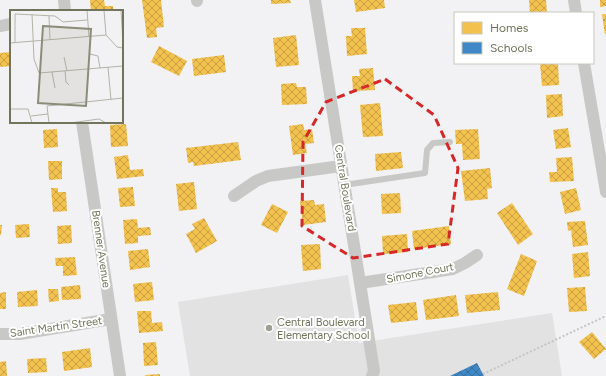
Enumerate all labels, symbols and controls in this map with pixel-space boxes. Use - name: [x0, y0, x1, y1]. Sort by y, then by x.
- inset map: [10, 10, 123, 123]
- legend: [454, 12, 594, 64]
- text: Homes: [490, 21, 529, 35]
- text: Schools: [490, 41, 533, 55]
- street label: Central Boulevard: [332, 144, 358, 232]
- street label: Brenner Avenue: [89, 209, 113, 289]
- street label: Simone Court: [385, 260, 455, 286]
- street label: Saint Martin Street: [9, 314, 103, 340]
- place label: Central Boulevard Elementary School: [277, 316, 369, 342]
- marker: Central Boulevard Elementary School: [264, 323, 274, 333]

